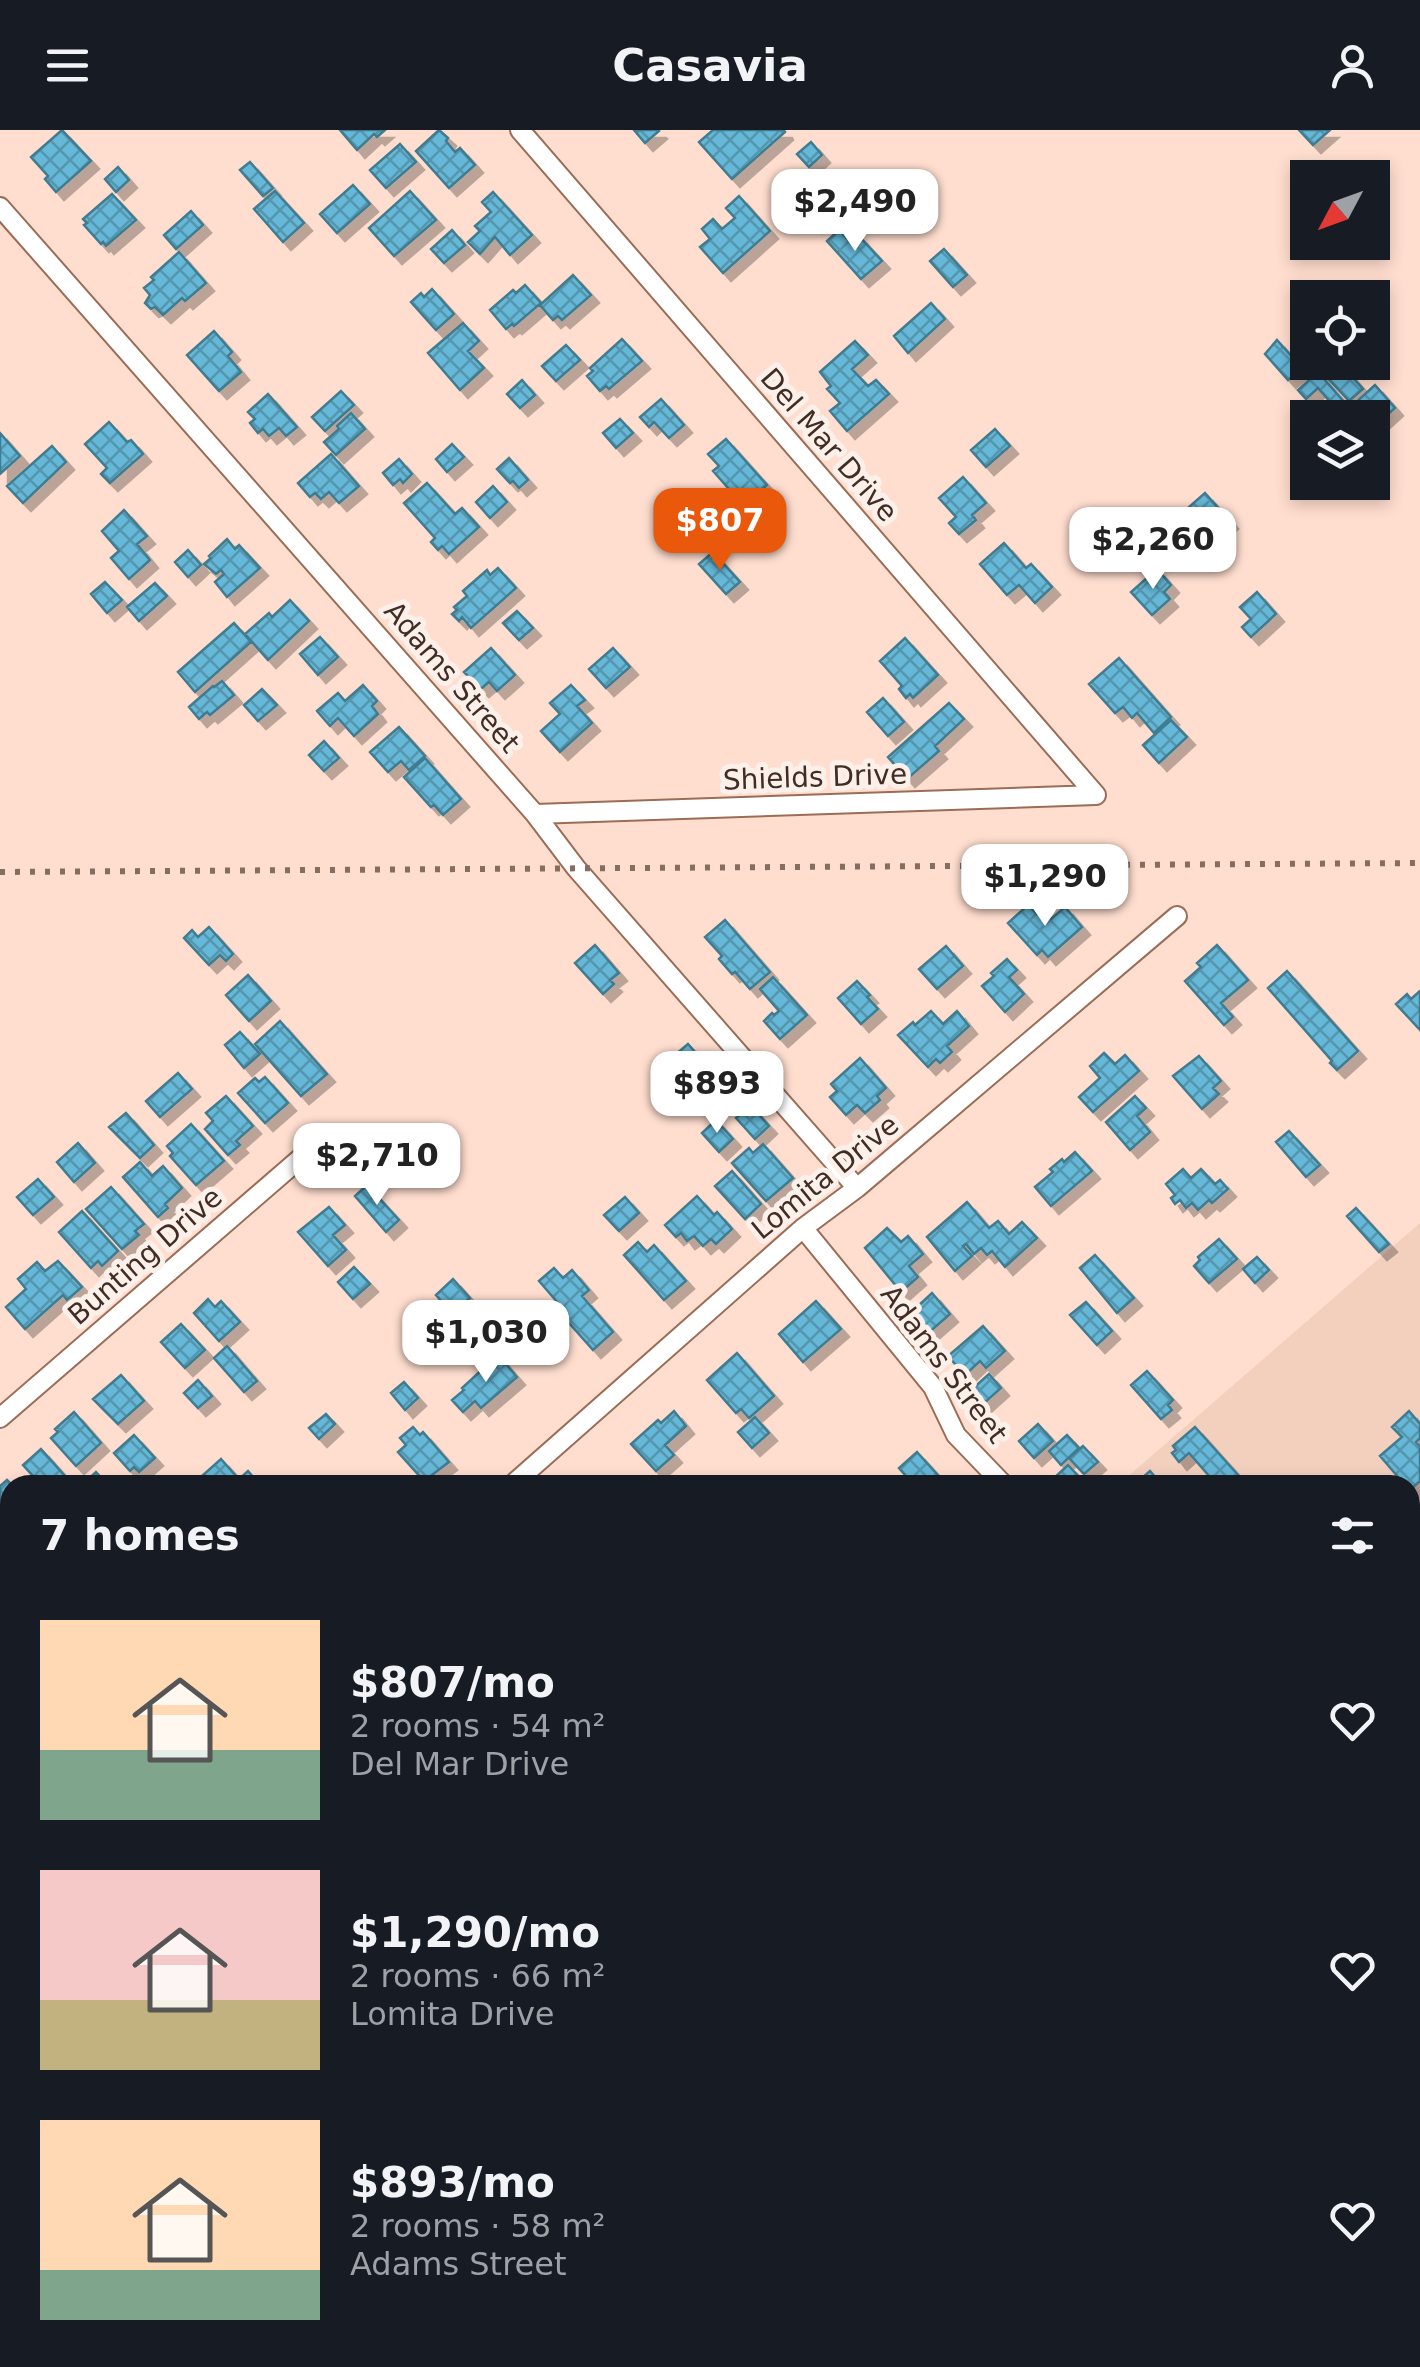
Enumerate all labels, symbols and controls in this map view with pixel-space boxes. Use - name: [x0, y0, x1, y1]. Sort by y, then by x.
- icon: menu: [40, 38, 95, 93]
- icon: person: [1325, 38, 1380, 93]
- text: Casavia: [612, 39, 808, 92]
- north arrow: [1290, 160, 1390, 260]
- map controls: [1290, 160, 1390, 500]
- pin: $2,490: [774, 169, 936, 254]
- text: $2,490: [793, 182, 917, 220]
- button: locate: [1290, 280, 1390, 380]
- street label: Del Mar Drive: [754, 362, 904, 528]
- button: layers: [1290, 400, 1390, 500]
- pin: $807: [661, 488, 779, 573]
- text: $807: [675, 501, 765, 539]
- pin: $2,260: [1072, 507, 1234, 592]
- text: $2,260: [1091, 520, 1215, 558]
- street label: Adams Street: [377, 595, 527, 759]
- street label: Shields Drive: [722, 757, 908, 797]
- pin: $1,290: [964, 844, 1126, 929]
- text: $1,290: [983, 857, 1107, 895]
- pin: $893: [658, 1051, 776, 1136]
- text: $893: [672, 1064, 762, 1102]
- street label: Lomita Drive: [745, 1108, 905, 1246]
- pin: $2,710: [296, 1123, 458, 1208]
- text: $2,710: [315, 1136, 439, 1174]
- street label: Bunting Drive: [62, 1180, 228, 1332]
- street label: Adams Street: [874, 1278, 1014, 1450]
- pin: $1,030: [405, 1300, 567, 1385]
- text: $1,030: [424, 1313, 548, 1351]
- icon: filters: [1325, 1508, 1380, 1563]
- text: 7 homes: [40, 1511, 240, 1560]
- text: $807/mo: [350, 1658, 555, 1707]
- icon: home: [120, 1660, 240, 1780]
- icon: heart: [1325, 1693, 1380, 1748]
- text: 2 rooms · 54 m²: [350, 1707, 605, 1745]
- text: Del Mar Drive: [350, 1745, 569, 1783]
- text: $1,290/mo: [350, 1908, 600, 1957]
- icon: home: [120, 1910, 240, 2030]
- icon: heart: [1325, 1943, 1380, 1998]
- text: 2 rooms · 66 m²: [350, 1957, 605, 1995]
- text: Lomita Drive: [350, 1995, 555, 2033]
- text: $893/mo: [350, 2158, 555, 2207]
- icon: home: [120, 2160, 240, 2280]
- icon: heart: [1325, 2193, 1380, 2248]
- text: 2 rooms · 58 m²: [350, 2207, 605, 2245]
- text: Adams Street: [350, 2245, 567, 2283]

